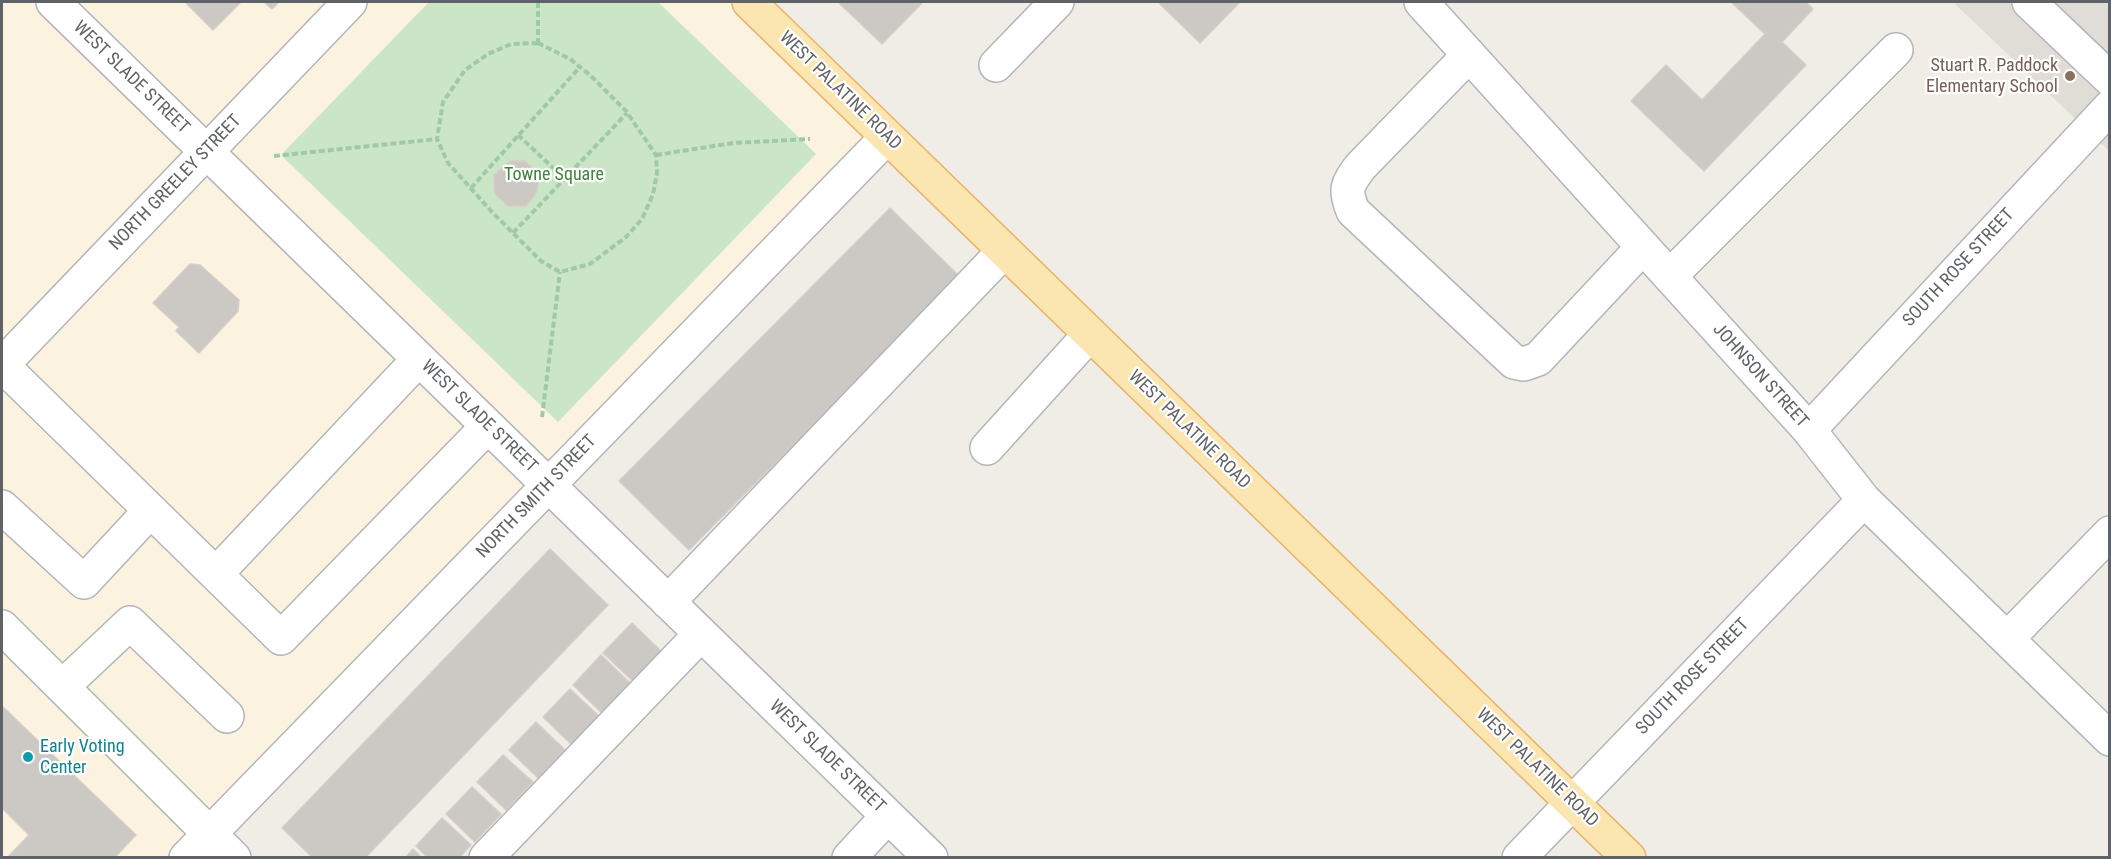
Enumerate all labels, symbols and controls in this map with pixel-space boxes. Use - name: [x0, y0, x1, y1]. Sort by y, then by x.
- street label: WEST SLADE STREET: [68, 17, 194, 139]
- street label: WEST PALATINE ROAD: [774, 27, 906, 155]
- place label: Stuart R. Paddock Elementary School: [1926, 55, 2058, 98]
- marker: Stuart R. Paddock Elementary School: [2063, 69, 2077, 83]
- street label: NORTH GREELEY STREET: [106, 111, 246, 255]
- park label: Towne Square: [504, 164, 604, 186]
- street label: SOUTH ROSE STREET: [1899, 205, 2019, 331]
- street label: JOHNSON STREET: [1707, 319, 1813, 433]
- street label: WEST SLADE STREET: [416, 356, 542, 478]
- street label: WEST PALATINE ROAD: [1123, 366, 1255, 494]
- street label: NORTH SMITH STREET: [473, 431, 601, 563]
- street label: SOUTH ROSE STREET: [1632, 614, 1754, 740]
- street label: WEST SLADE STREET: [764, 696, 890, 818]
- street label: WEST PALATINE ROAD: [1471, 704, 1603, 832]
- place label: Early Voting Center: [40, 736, 125, 778]
- marker: Early Voting Center: [21, 750, 35, 764]

